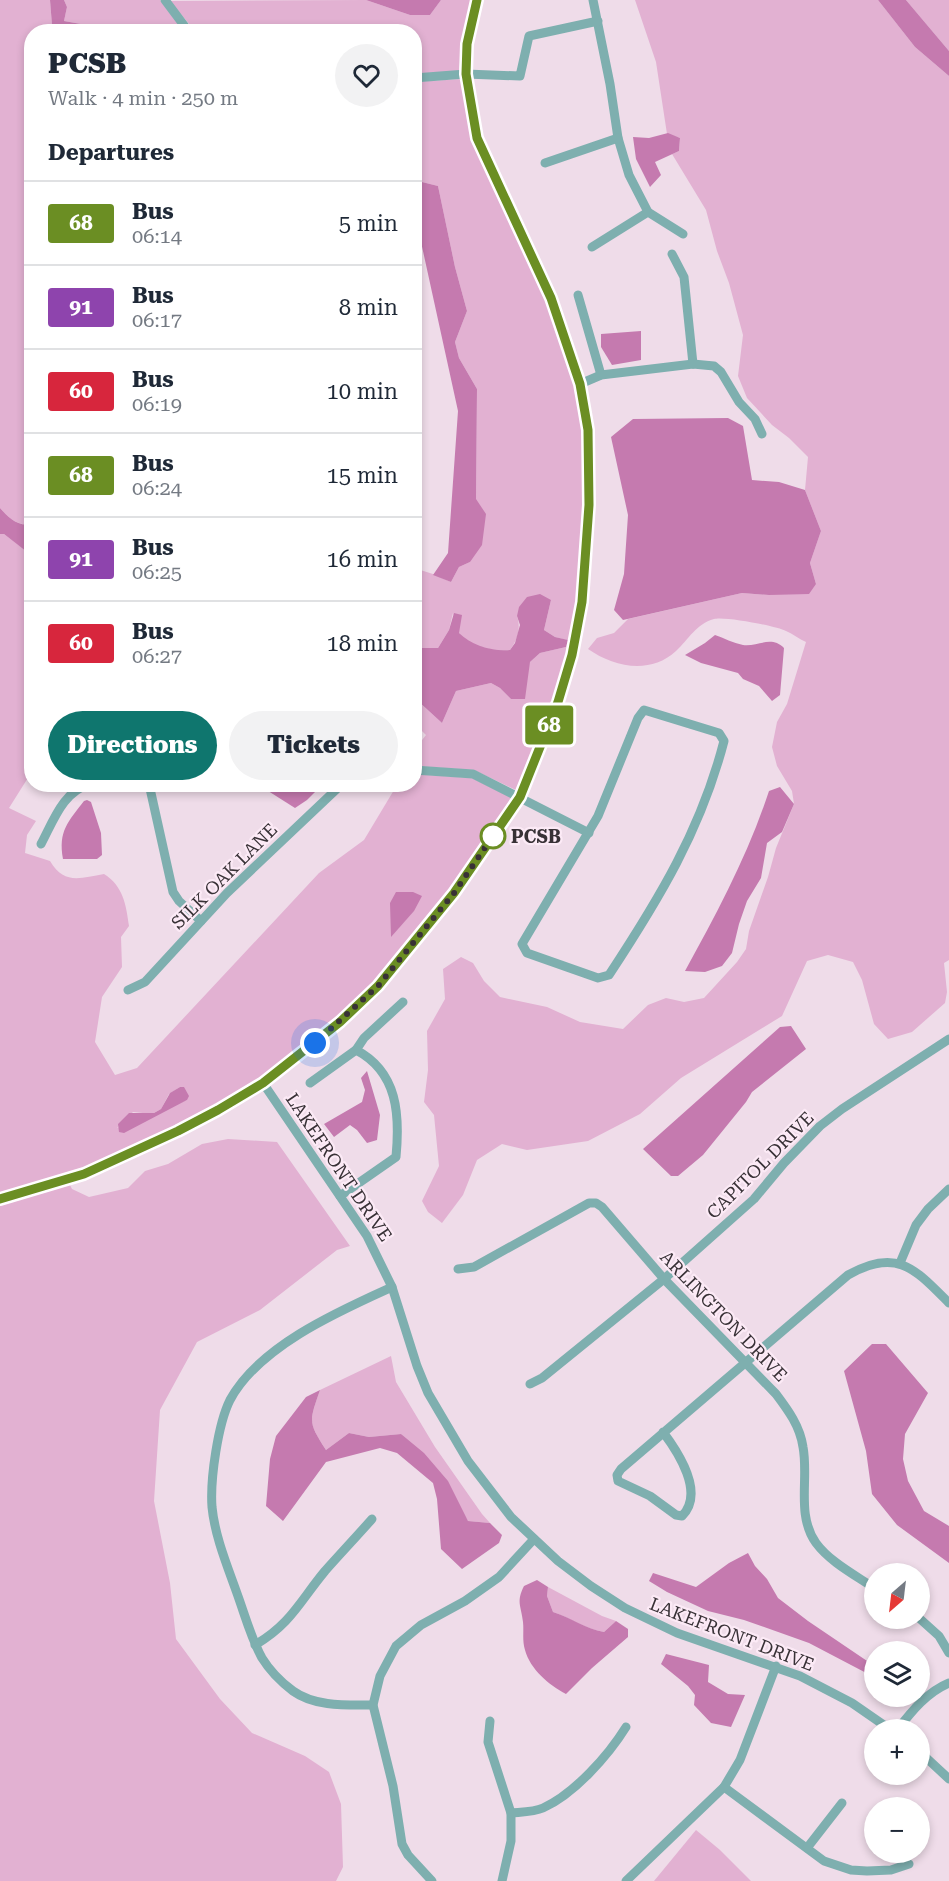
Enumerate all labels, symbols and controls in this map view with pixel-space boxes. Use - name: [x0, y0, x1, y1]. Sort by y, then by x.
- button: heart: [335, 44, 398, 107]
- text: PCSB: [48, 47, 126, 80]
- text: Walk · 4 min · 250 m: [48, 86, 238, 110]
- text: Departures: [48, 140, 174, 165]
- text: Bus: [132, 199, 174, 224]
- text: 68: [69, 211, 93, 235]
- text: 5 min: [339, 211, 398, 236]
- text: 06:14: [132, 224, 182, 248]
- text: Bus: [132, 283, 174, 308]
- text: 91: [69, 295, 93, 319]
- text: 8 min: [339, 295, 398, 320]
- text: 06:17: [132, 308, 182, 332]
- text: Bus: [132, 367, 174, 392]
- text: 60: [69, 379, 93, 403]
- text: 10 min: [327, 379, 398, 404]
- text: 06:19: [132, 392, 182, 416]
- text: Bus: [132, 451, 174, 476]
- text: 68: [69, 463, 93, 487]
- text: 15 min: [327, 463, 398, 488]
- text: 06:24: [132, 476, 182, 500]
- text: Bus: [132, 535, 174, 560]
- text: 91: [69, 547, 93, 571]
- text: 16 min: [327, 547, 398, 572]
- text: 06:25: [132, 560, 182, 584]
- text: Bus: [132, 619, 174, 644]
- text: 60: [69, 631, 93, 655]
- text: 18 min: [327, 631, 398, 656]
- text: 06:27: [132, 644, 182, 668]
- line badge: 68: [522, 706, 576, 744]
- button: Directions: [48, 711, 217, 780]
- button: Tickets: [229, 711, 398, 780]
- text: 68: [537, 713, 561, 737]
- street label: SILK OAK LANE: [167, 819, 281, 933]
- marker: PCSB: [480, 823, 506, 849]
- place label: PCSB: [511, 826, 561, 847]
- your location: [300, 1028, 330, 1058]
- street label: LAKEFRONT DRIVE: [282, 1089, 396, 1245]
- street label: CAPITOL DRIVE: [702, 1107, 818, 1223]
- street label: ARLINGTON DRIVE: [656, 1246, 792, 1386]
- north arrow: [864, 1563, 930, 1629]
- map controls: [864, 1563, 930, 1863]
- street label: LAKEFRONT DRIVE: [647, 1593, 817, 1675]
- button: layers: [864, 1641, 930, 1707]
- button: +: [864, 1719, 930, 1785]
- button: −: [864, 1797, 930, 1863]

